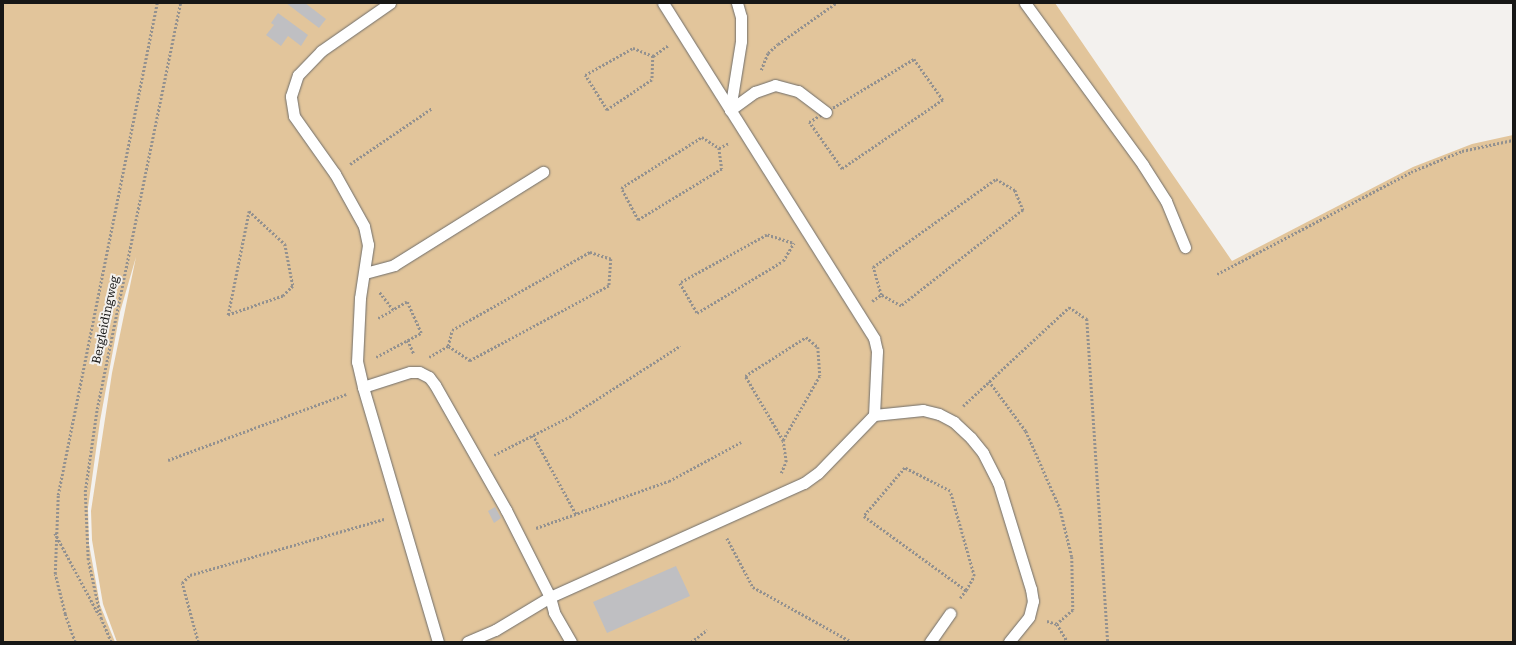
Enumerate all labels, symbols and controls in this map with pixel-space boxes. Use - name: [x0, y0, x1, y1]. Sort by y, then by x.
- street label: Bergleidingweg: [90, 275, 122, 365]

